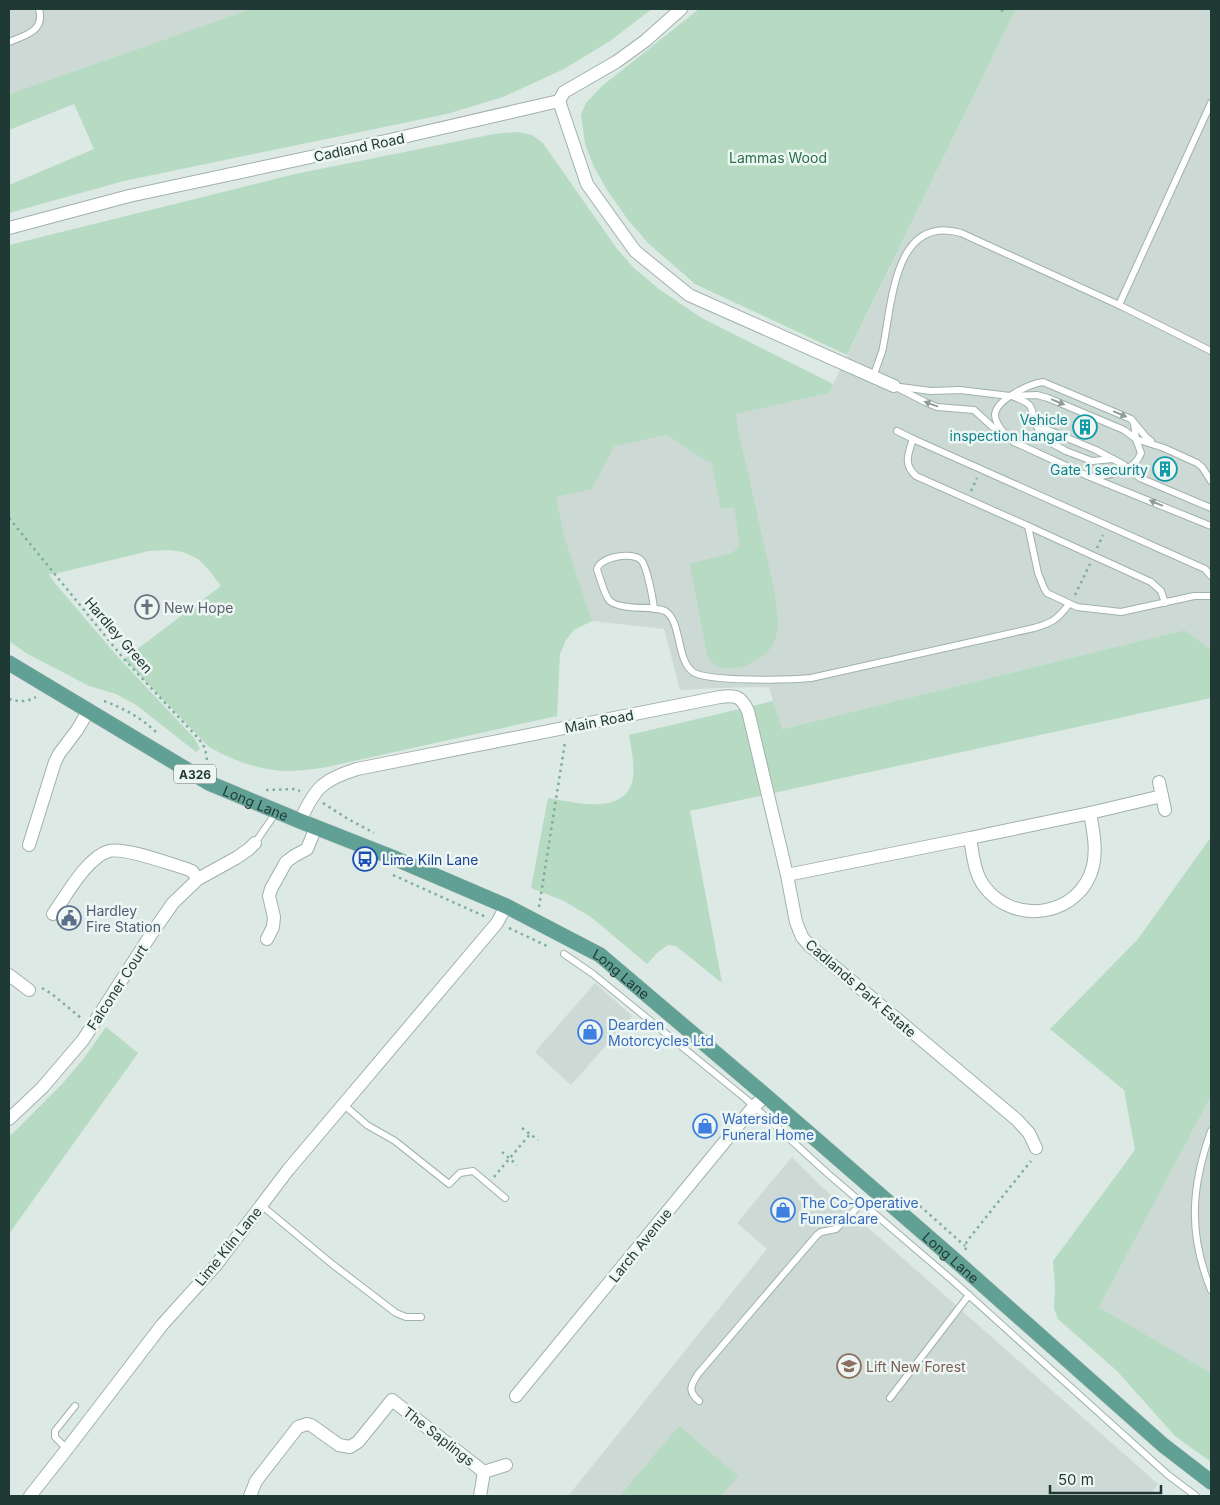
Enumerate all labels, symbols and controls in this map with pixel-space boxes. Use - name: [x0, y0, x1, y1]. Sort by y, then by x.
- street label: Cadland Road: [312, 129, 406, 165]
- park label: Lammas Wood: [729, 149, 827, 166]
- one-way arrow: [1051, 398, 1066, 406]
- one-way arrow: [923, 400, 938, 408]
- one-way arrow: [1113, 410, 1127, 418]
- place label: Vehicle inspection hangar: [950, 411, 1068, 444]
- building icon: Vehicle inspection hangar: [1072, 414, 1098, 440]
- building icon: Gate 1 security: [1152, 456, 1178, 482]
- place label: Gate 1 security: [1050, 461, 1148, 478]
- one-way arrow: [1149, 499, 1163, 507]
- street label: Hardley Green: [81, 594, 157, 676]
- church icon: New Hope: [134, 594, 160, 620]
- place label: New Hope: [164, 599, 233, 616]
- street label: Main Road: [563, 706, 635, 736]
- road number: A326: [174, 764, 216, 784]
- street label: Long Lane: [221, 781, 291, 824]
- bus stop icon: Lime Kiln Lane: [352, 846, 378, 872]
- place label: Lime Kiln Lane: [382, 851, 479, 868]
- place label: Hardley Fire Station: [86, 902, 161, 935]
- public building icon: Hardley Fire Station: [56, 905, 82, 931]
- street label: Cadlands Park Estate: [802, 935, 920, 1041]
- street label: Falconer Court: [83, 941, 151, 1033]
- street label: Long Lane: [590, 944, 653, 1002]
- place label: Dearden Motorcycles Ltd: [608, 1016, 714, 1049]
- shop icon: Dearden Motorcycles Ltd: [577, 1019, 603, 1045]
- place label: Waterside Funeral Home: [722, 1110, 814, 1143]
- shop icon: Waterside Funeral Home: [692, 1113, 718, 1139]
- place label: The Co-Operative Funeralcare: [800, 1194, 919, 1227]
- shop icon: The Co-Operative Funeralcare: [770, 1197, 796, 1223]
- street label: Lime Kiln Lane: [191, 1203, 265, 1289]
- street label: Larch Avenue: [605, 1205, 675, 1285]
- street label: Long Lane: [920, 1228, 983, 1286]
- school or university icon: Lift New Forest: [836, 1353, 862, 1379]
- place label: Lift New Forest: [866, 1358, 966, 1375]
- street label: The Saplings: [400, 1403, 478, 1469]
- scale bar: [1050, 1462, 1161, 1494]
- text: 50 m: [1058, 1470, 1094, 1489]

